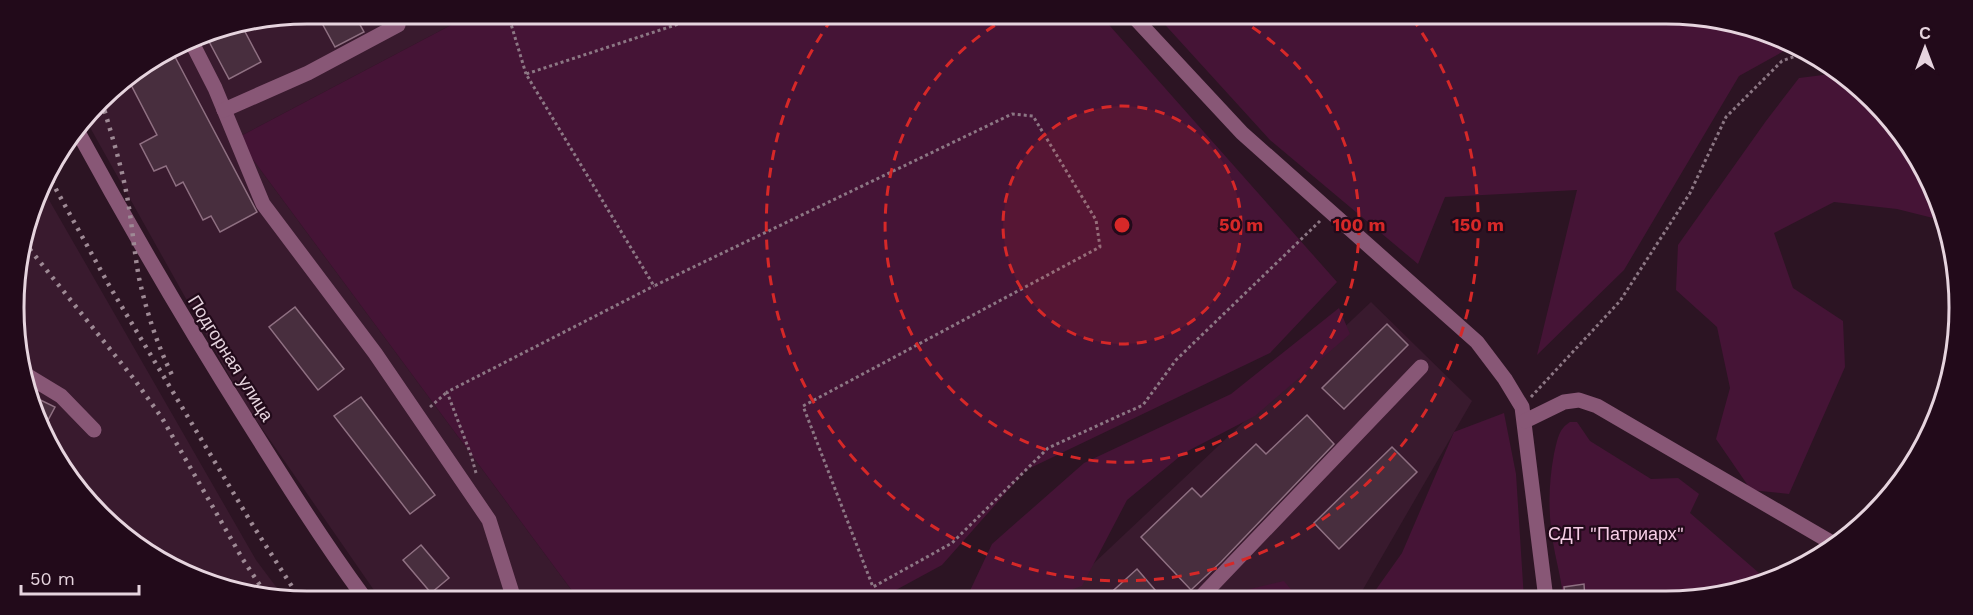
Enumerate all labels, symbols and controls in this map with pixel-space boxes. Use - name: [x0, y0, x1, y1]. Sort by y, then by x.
- north arrow: [1895, 18, 1955, 78]
- text: С: [1919, 24, 1931, 43]
- text: 50 m: [1219, 214, 1263, 235]
- text: 100 m: [1332, 214, 1386, 235]
- text: 150 m: [1452, 214, 1504, 235]
- centre of rings: [1112, 215, 1132, 235]
- street label: Подгорная улица: [184, 291, 279, 426]
- park label: СДТ "Патриарх": [1548, 523, 1684, 544]
- scale bar: [21, 558, 140, 596]
- text: 50 m: [30, 568, 75, 589]

